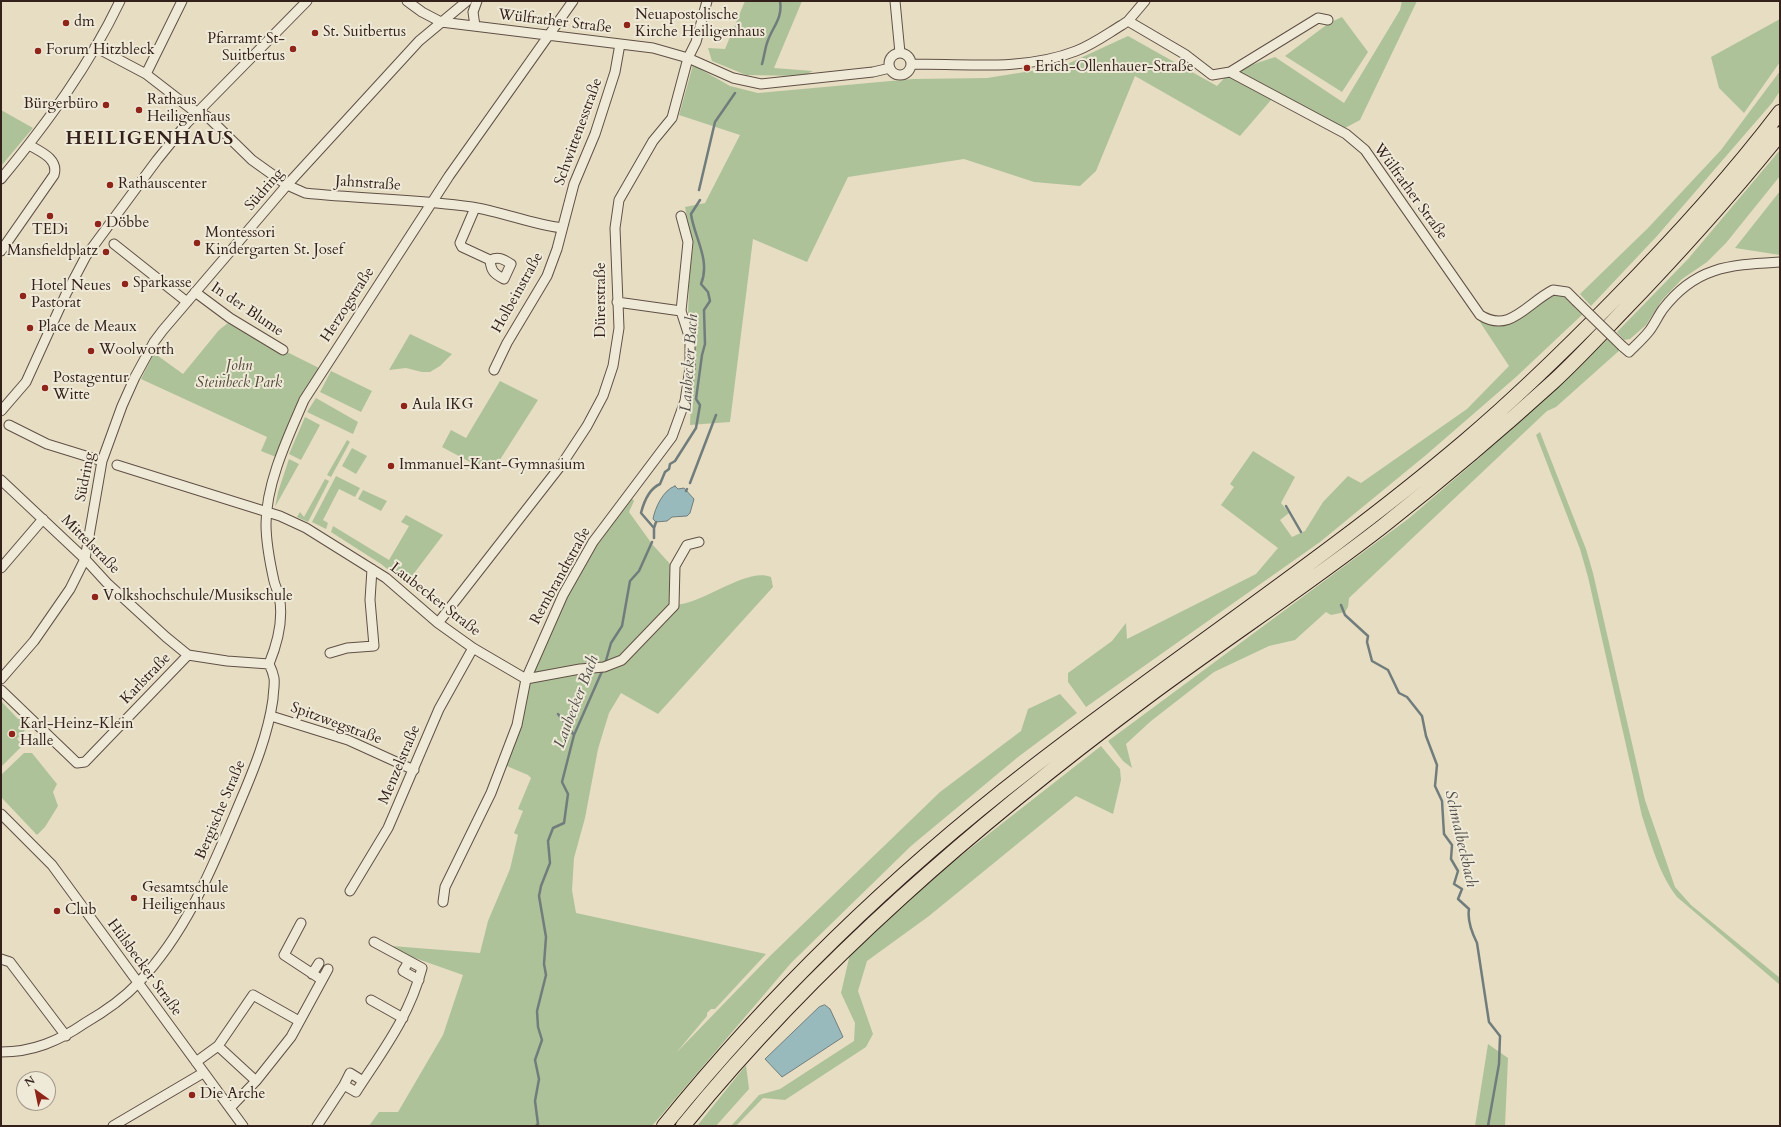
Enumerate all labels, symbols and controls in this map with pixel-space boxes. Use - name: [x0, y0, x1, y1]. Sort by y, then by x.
- street label: Wülfrather Straße: [497, 6, 613, 38]
- place label: Neuapostolische Kirche Heiligenhaus: [635, 7, 765, 42]
- place label: dm: [74, 14, 95, 32]
- marker: dm: [61, 18, 71, 28]
- marker: Neuapostolische Kirche Heiligenhaus: [622, 20, 632, 30]
- place label: St. Suitbertus: [323, 24, 406, 42]
- marker: St. Suitbertus: [310, 28, 320, 38]
- place label: Pfarramt St- Suitbertus: [207, 31, 285, 66]
- place label: Forum Hitzbleck: [46, 42, 155, 60]
- marker: Pfarramt St- Suitbertus: [288, 44, 298, 54]
- marker: Forum Hitzbleck: [33, 46, 43, 56]
- place label: Erich-Ollenhauer-Straße: [1035, 59, 1194, 77]
- marker: Erich-Ollenhauer-Straße: [1022, 63, 1032, 73]
- street label: Schwittenesstraße: [551, 76, 607, 188]
- place label: Rathaus Heiligenhaus: [147, 92, 230, 127]
- place label: Bürgerbüro: [24, 96, 98, 114]
- marker: Bürgerbüro: [101, 100, 111, 110]
- marker: Rathaus Heiligenhaus: [134, 105, 144, 115]
- district label: HEILIGENHAUS: [66, 129, 234, 151]
- street label: Wülfrather Straße: [1369, 140, 1451, 244]
- street label: Südring: [242, 165, 288, 215]
- street label: Jahnstraße: [335, 173, 401, 195]
- place label: Rathauscenter: [118, 176, 207, 194]
- marker: Rathauscenter: [105, 180, 115, 190]
- marker: TEDi: [45, 211, 55, 221]
- place label: Döbbe: [106, 215, 149, 233]
- marker: Döbbe: [93, 219, 103, 229]
- place label: TEDi: [32, 222, 68, 240]
- place label: Montessori Kindergarten St. Josef: [205, 225, 343, 260]
- marker: Montessori Kindergarten St. Josef: [192, 238, 202, 248]
- place label: Mansfieldplatz: [7, 243, 98, 261]
- marker: Mansfieldplatz: [101, 247, 111, 257]
- street label: Holbeinstraße: [488, 249, 548, 337]
- street label: Dürerstraße: [593, 262, 611, 338]
- street label: Herzogstraße: [317, 264, 379, 346]
- place label: Sparkasse: [133, 275, 192, 293]
- place label: Hotel Neues Pastorat: [31, 278, 111, 313]
- marker: Sparkasse: [120, 279, 130, 289]
- street label: In der Blume: [207, 279, 287, 341]
- marker: Hotel Neues Pastorat: [18, 291, 28, 301]
- water label: Laubecker Bach: [677, 313, 703, 413]
- place label: Place de Meaux: [38, 319, 137, 337]
- marker: Place de Meaux: [25, 323, 35, 333]
- place label: Woolworth: [99, 342, 174, 360]
- marker: Woolworth: [86, 346, 96, 356]
- park label: John Steinbeck Park: [196, 358, 282, 393]
- place label: Postagentur Witte: [53, 370, 128, 405]
- marker: Postagentur Witte: [40, 383, 50, 393]
- place label: Aula IKG: [412, 397, 473, 415]
- marker: Aula IKG: [399, 401, 409, 411]
- street label: Südring: [72, 451, 100, 503]
- place label: Immanuel-Kant-Gymnasium: [399, 457, 585, 475]
- marker: Immanuel-Kant-Gymnasium: [386, 461, 396, 471]
- street label: Mittelstraße: [57, 512, 123, 578]
- street label: Rembrandtstraße: [527, 524, 595, 628]
- street label: Laubecker Straße: [386, 559, 484, 641]
- place label: Volkshochschule/Musikschule: [103, 588, 293, 606]
- marker: Volkshochschule/Musikschule: [90, 592, 100, 602]
- street label: Karlstraße: [117, 650, 175, 708]
- water label: Laubecker Bach: [550, 653, 604, 751]
- street label: Spitzwegstraße: [288, 699, 384, 749]
- place label: Karl-Heinz-Klein Halle: [20, 716, 134, 751]
- street label: Menzelstraße: [375, 723, 425, 807]
- marker: Karl-Heinz-Klein Halle: [7, 729, 17, 739]
- street label: Bergische Straße: [192, 758, 250, 862]
- water label: Schmalbeckbach: [1440, 789, 1480, 889]
- place label: Gesamtschule Heiligenhaus: [142, 880, 229, 915]
- marker: Gesamtschule Heiligenhaus: [129, 893, 139, 903]
- place label: Club: [65, 902, 97, 920]
- marker: Club: [52, 906, 62, 916]
- street label: Hülsbecker Straße: [103, 916, 185, 1020]
- north arrow: [16, 1071, 56, 1111]
- text: N: [22, 1072, 38, 1090]
- place label: Die Arche: [200, 1086, 265, 1104]
- marker: Die Arche: [187, 1090, 197, 1100]

